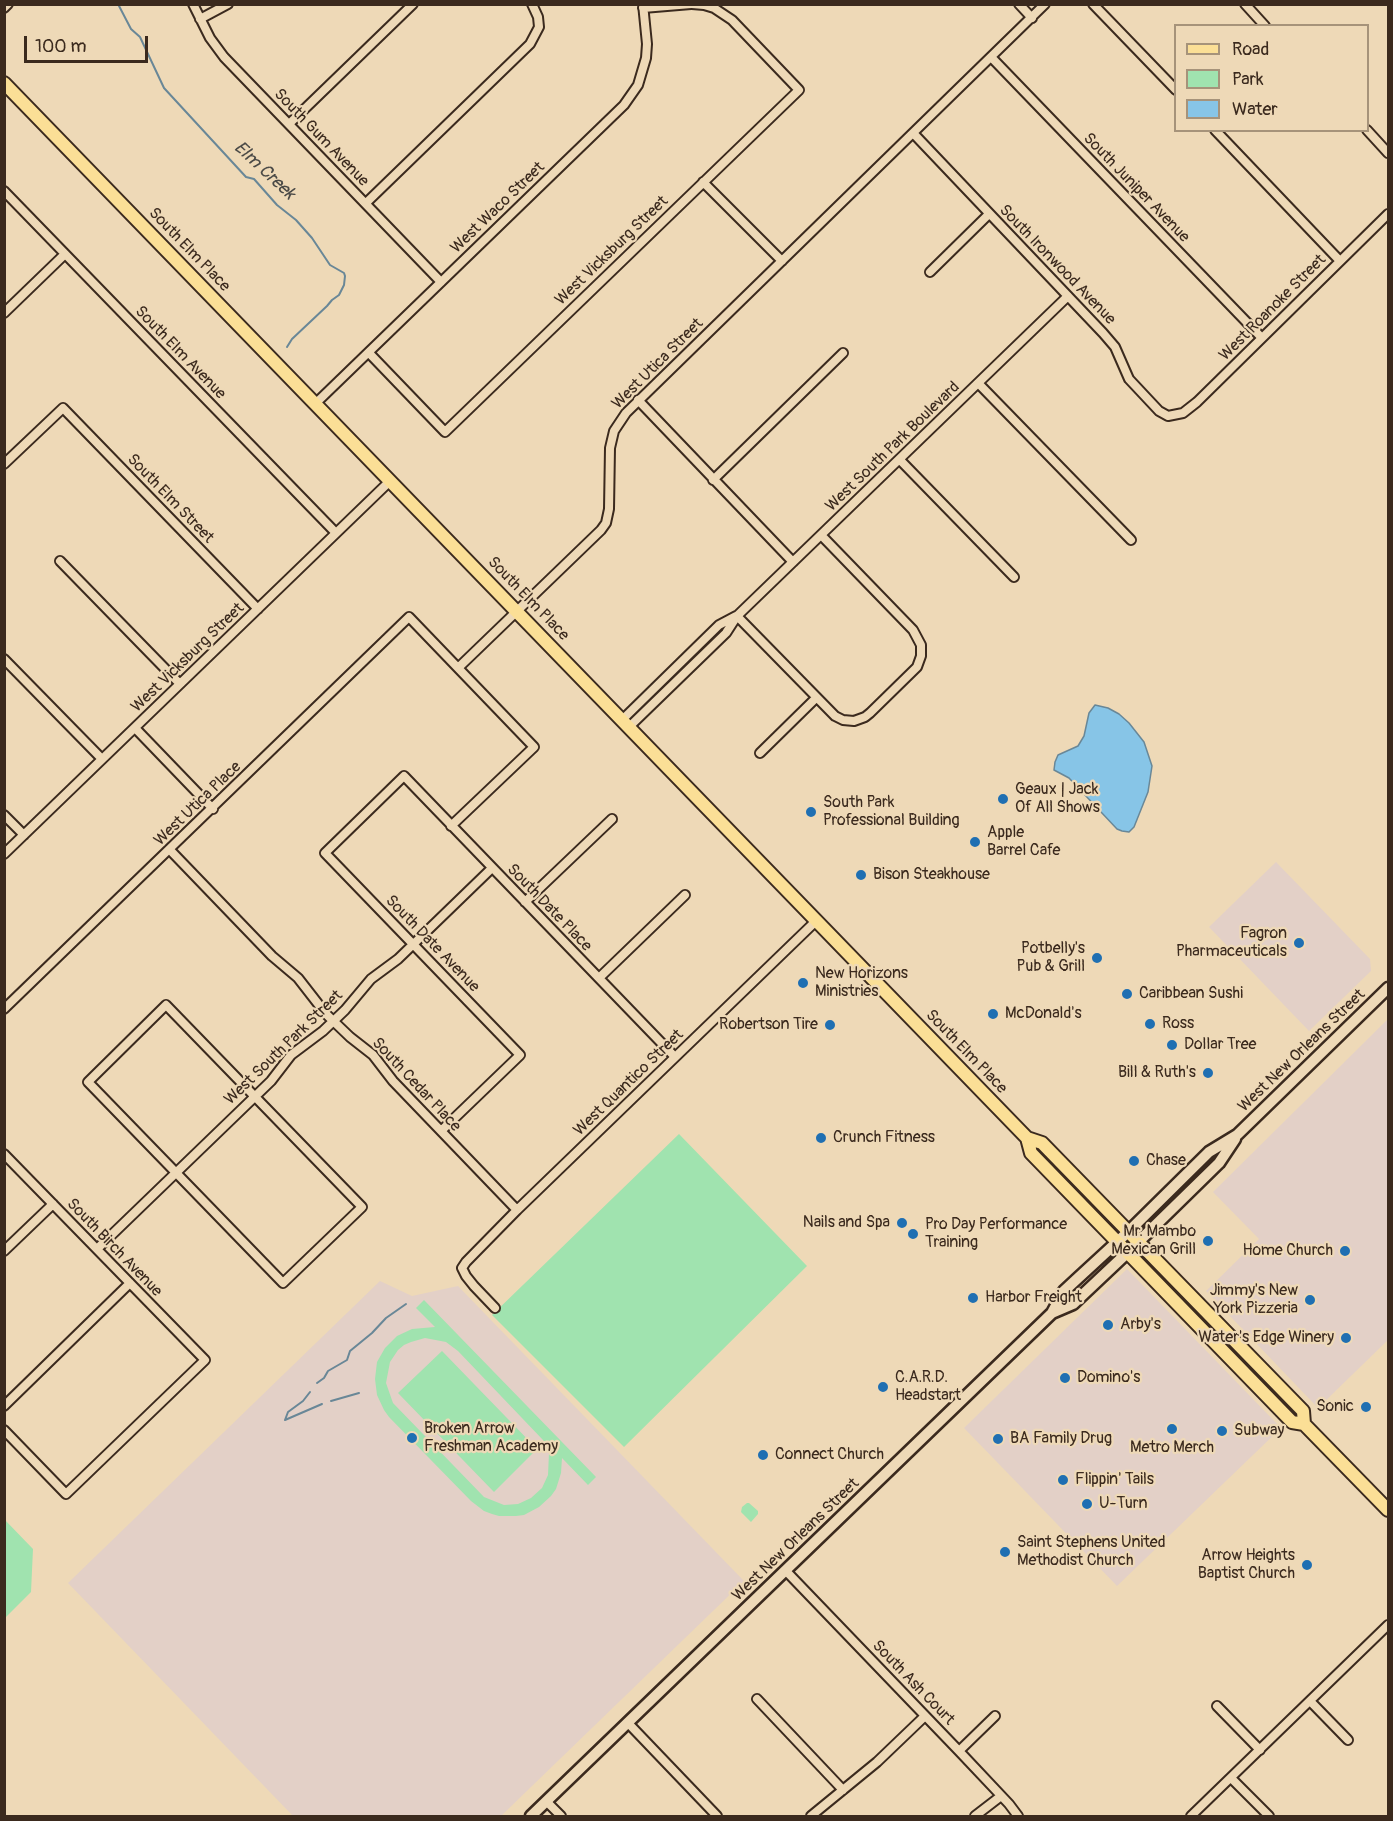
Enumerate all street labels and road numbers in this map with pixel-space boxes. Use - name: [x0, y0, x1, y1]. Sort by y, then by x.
- street label: South Gum Avenue: [269, 85, 373, 191]
- street label: South Juniper Avenue: [1079, 129, 1193, 247]
- street label: West Waco Street: [447, 158, 549, 258]
- street label: West Vicksburg Street: [552, 192, 672, 310]
- street label: South Ironwood Avenue: [995, 201, 1119, 329]
- street label: South Elm Place: [144, 204, 234, 296]
- street label: West Roanoke Street: [1216, 251, 1330, 365]
- street label: South Elm Avenue: [131, 302, 229, 404]
- street label: West Utica Street: [608, 314, 708, 414]
- street label: West South Park Boulevard: [822, 378, 964, 516]
- street label: South Elm Street: [123, 450, 217, 548]
- street label: South Elm Place: [483, 553, 573, 645]
- street label: West Vicksburg Street: [128, 599, 248, 717]
- street label: West Utica Place: [150, 758, 246, 850]
- street label: South Date Place: [502, 860, 596, 956]
- street label: South Date Avenue: [381, 892, 483, 996]
- street label: West New Orleans Street: [1235, 985, 1369, 1117]
- street label: West South Park Street: [221, 987, 347, 1109]
- street label: South Elm Place: [921, 1006, 1011, 1098]
- street label: West Quantico Street: [570, 1026, 688, 1140]
- street label: South Cedar Place: [367, 1034, 465, 1136]
- street label: South Birch Avenue: [62, 1195, 166, 1301]
- street label: West New Orleans Street: [729, 1474, 863, 1606]
- street label: South Ash Court: [868, 1637, 958, 1729]

